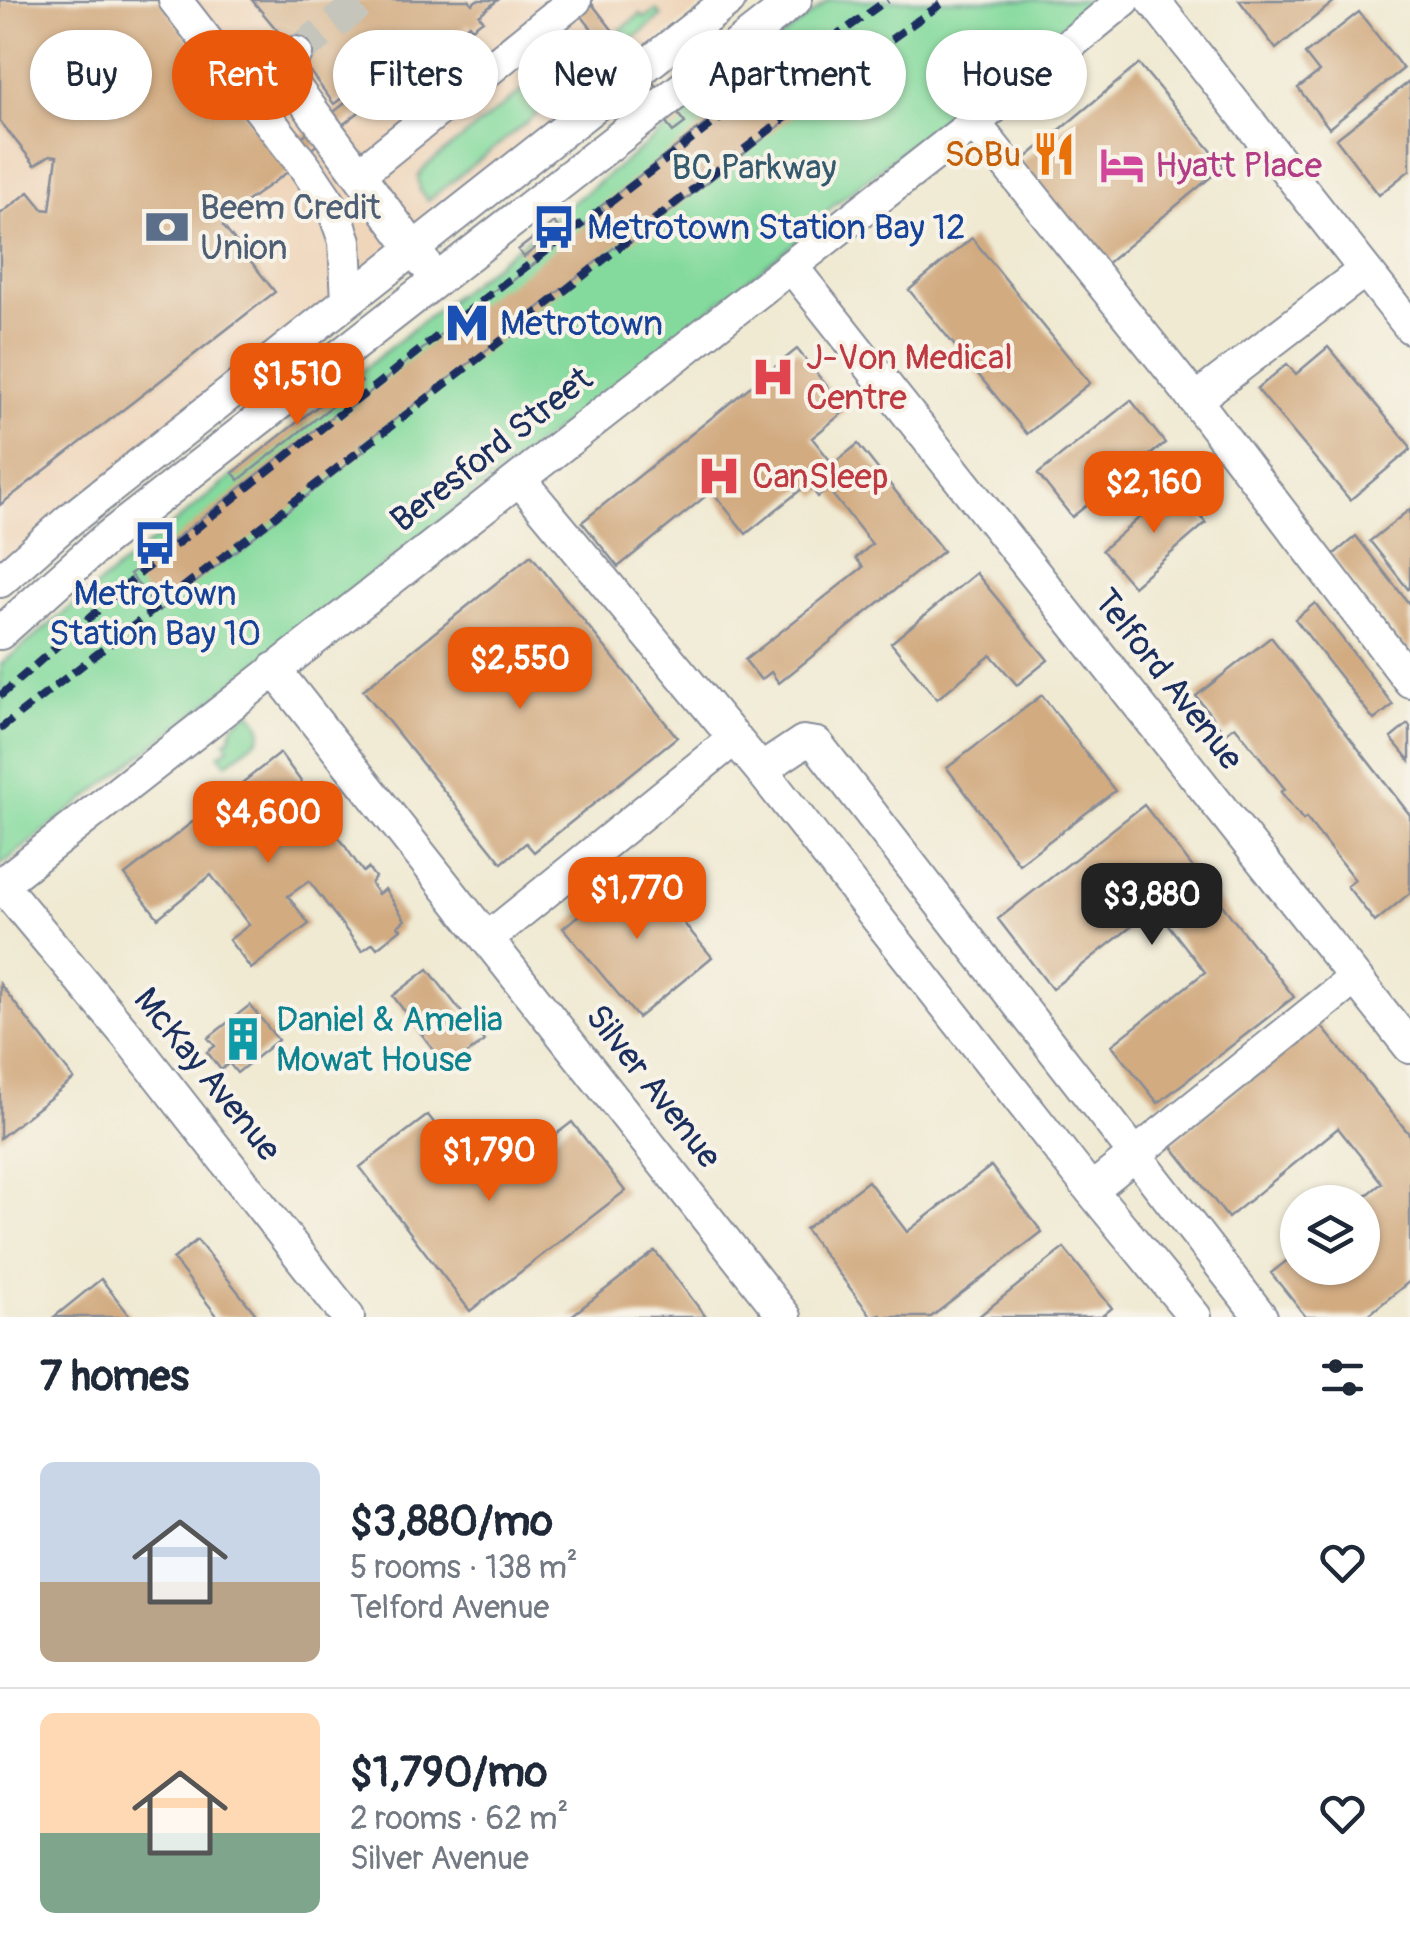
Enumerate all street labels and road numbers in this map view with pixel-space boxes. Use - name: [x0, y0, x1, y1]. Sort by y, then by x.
- street label: Beresford Street: [382, 357, 602, 542]
- street label: Telford Avenue: [1084, 580, 1253, 779]
- street label: McKay Avenue: [124, 979, 291, 1170]
- street label: Silver Avenue: [576, 996, 731, 1177]

